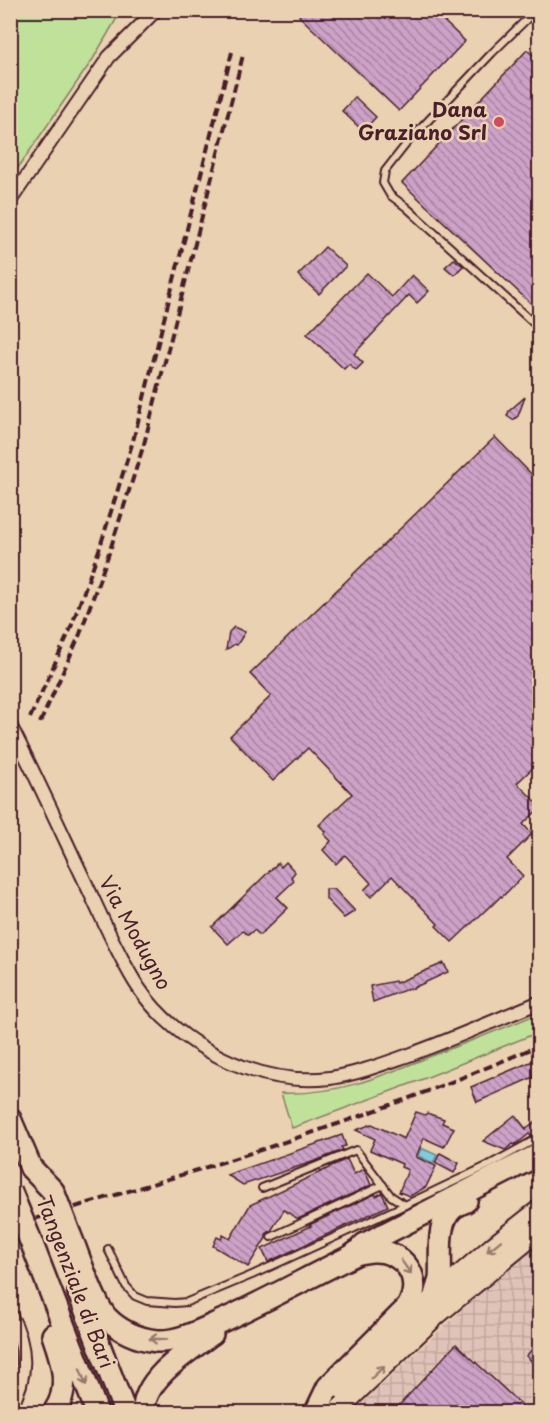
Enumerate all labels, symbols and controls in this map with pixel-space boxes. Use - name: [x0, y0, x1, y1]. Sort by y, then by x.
- place label: Dana Graziano Srl: [358, 94, 487, 147]
- marker: Dana Graziano Srl: [492, 115, 506, 129]
- street label: Via Modugno: [92, 870, 180, 995]
- street label: Tangenziale di Bari: [29, 1191, 123, 1372]
- one-way arrow: [486, 1239, 502, 1252]
- one-way arrow: [400, 1258, 412, 1274]
- one-way arrow: [148, 1334, 168, 1345]
- one-way arrow: [370, 1365, 385, 1379]
- one-way arrow: [78, 1367, 89, 1386]

